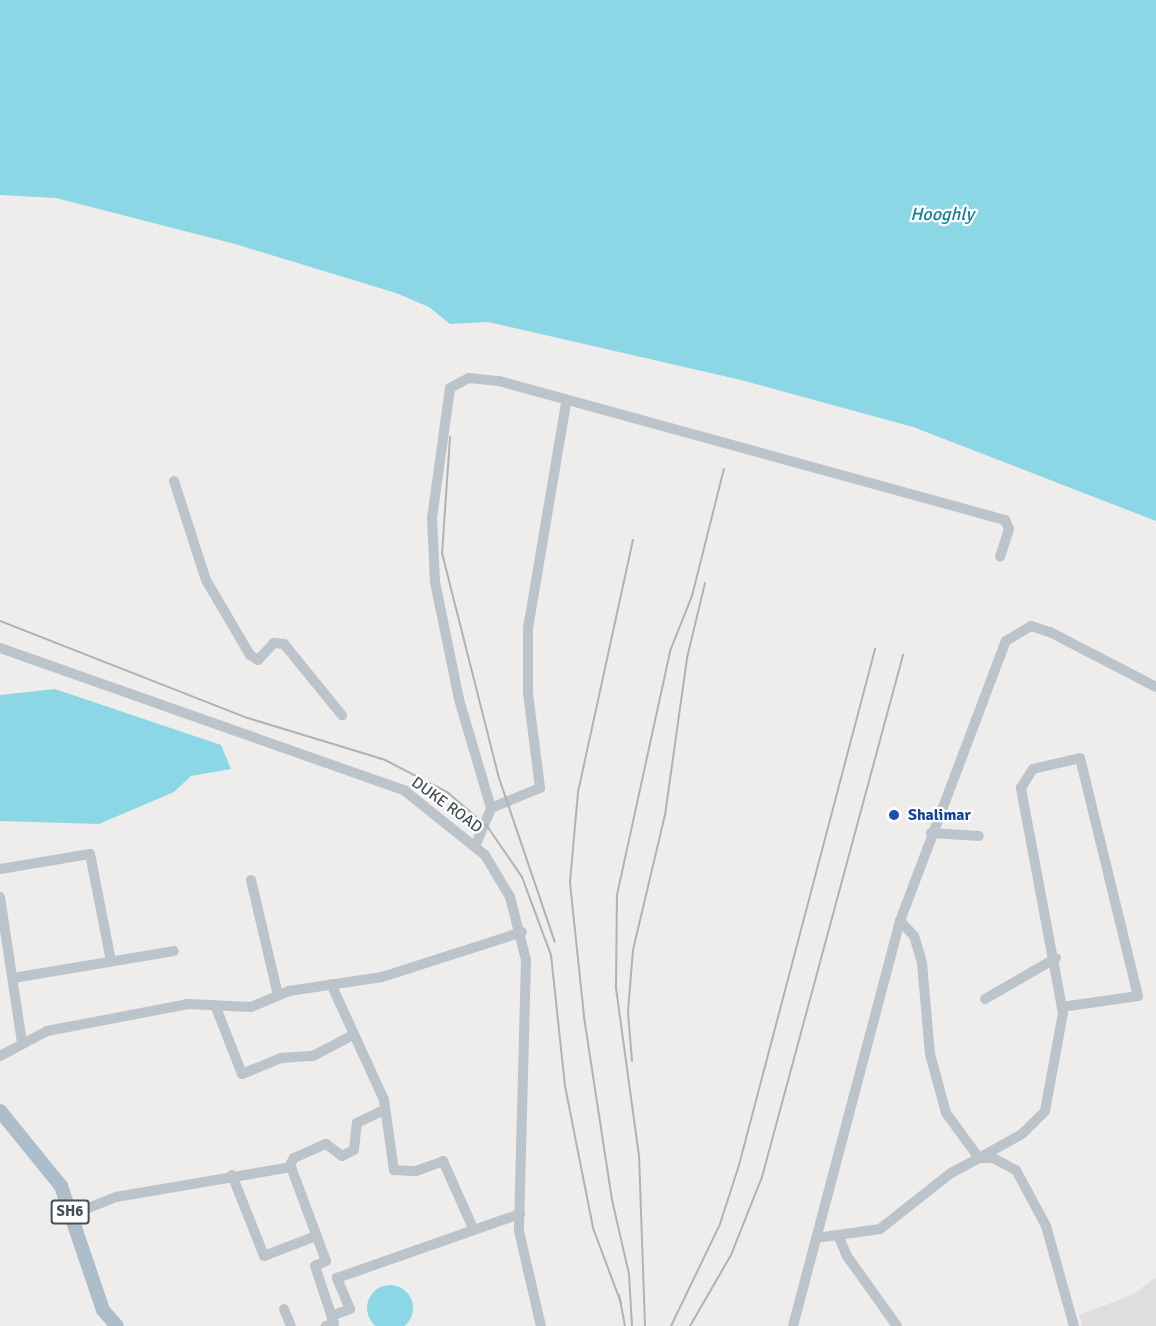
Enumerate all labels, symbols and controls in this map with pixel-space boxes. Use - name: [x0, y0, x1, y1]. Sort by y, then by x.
- water label: Hooghly: [910, 203, 974, 225]
- street label: DUKE ROAD: [408, 773, 486, 837]
- place label: Shalimar: [908, 805, 971, 825]
- marker: Shalimar: [885, 806, 903, 824]
- road number: SH6: [50, 1200, 90, 1224]

